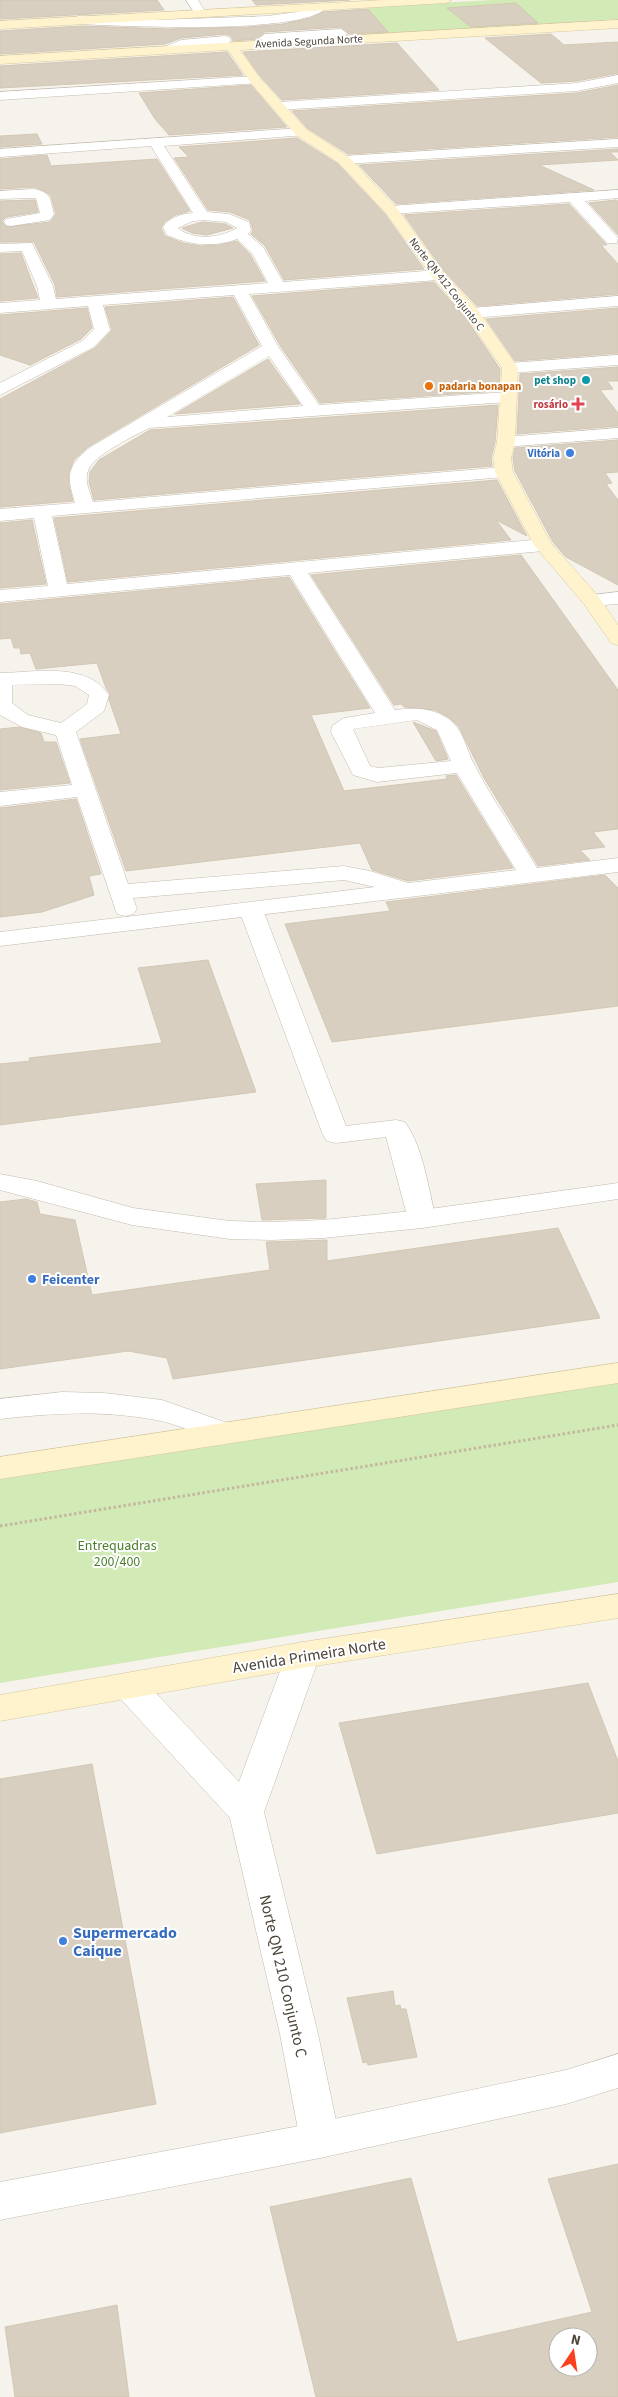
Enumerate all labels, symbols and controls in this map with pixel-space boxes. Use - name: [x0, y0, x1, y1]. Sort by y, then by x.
- street label: Avenida Segunda Norte: [255, 31, 364, 52]
- street label: Norte QN 412 Conjunto C: [405, 235, 488, 334]
- place label: pet shop: [534, 373, 576, 388]
- marker: pet shop: [580, 374, 592, 386]
- place label: padaria bonapan: [439, 379, 521, 394]
- marker: padaria bonapan: [423, 380, 435, 392]
- place label: rosário: [533, 397, 568, 412]
- marker: rosário: [572, 398, 584, 410]
- place label: Vitória: [527, 446, 560, 461]
- marker: Vitória: [564, 447, 576, 459]
- place label: Feicenter: [42, 1270, 100, 1290]
- marker: Feicenter: [26, 1273, 38, 1285]
- park label: Entrequadras 200/400: [77, 1536, 157, 1572]
- street label: Avenida Primeira Norte: [231, 1633, 387, 1679]
- street label: Norte QN 210 Conjunto C: [254, 1893, 312, 2060]
- place label: Supermercado Caique: [73, 1922, 177, 1962]
- marker: Supermercado Caique: [57, 1935, 69, 1947]
- north arrow: [548, 2327, 598, 2377]
- text: N: [569, 2330, 582, 2351]

